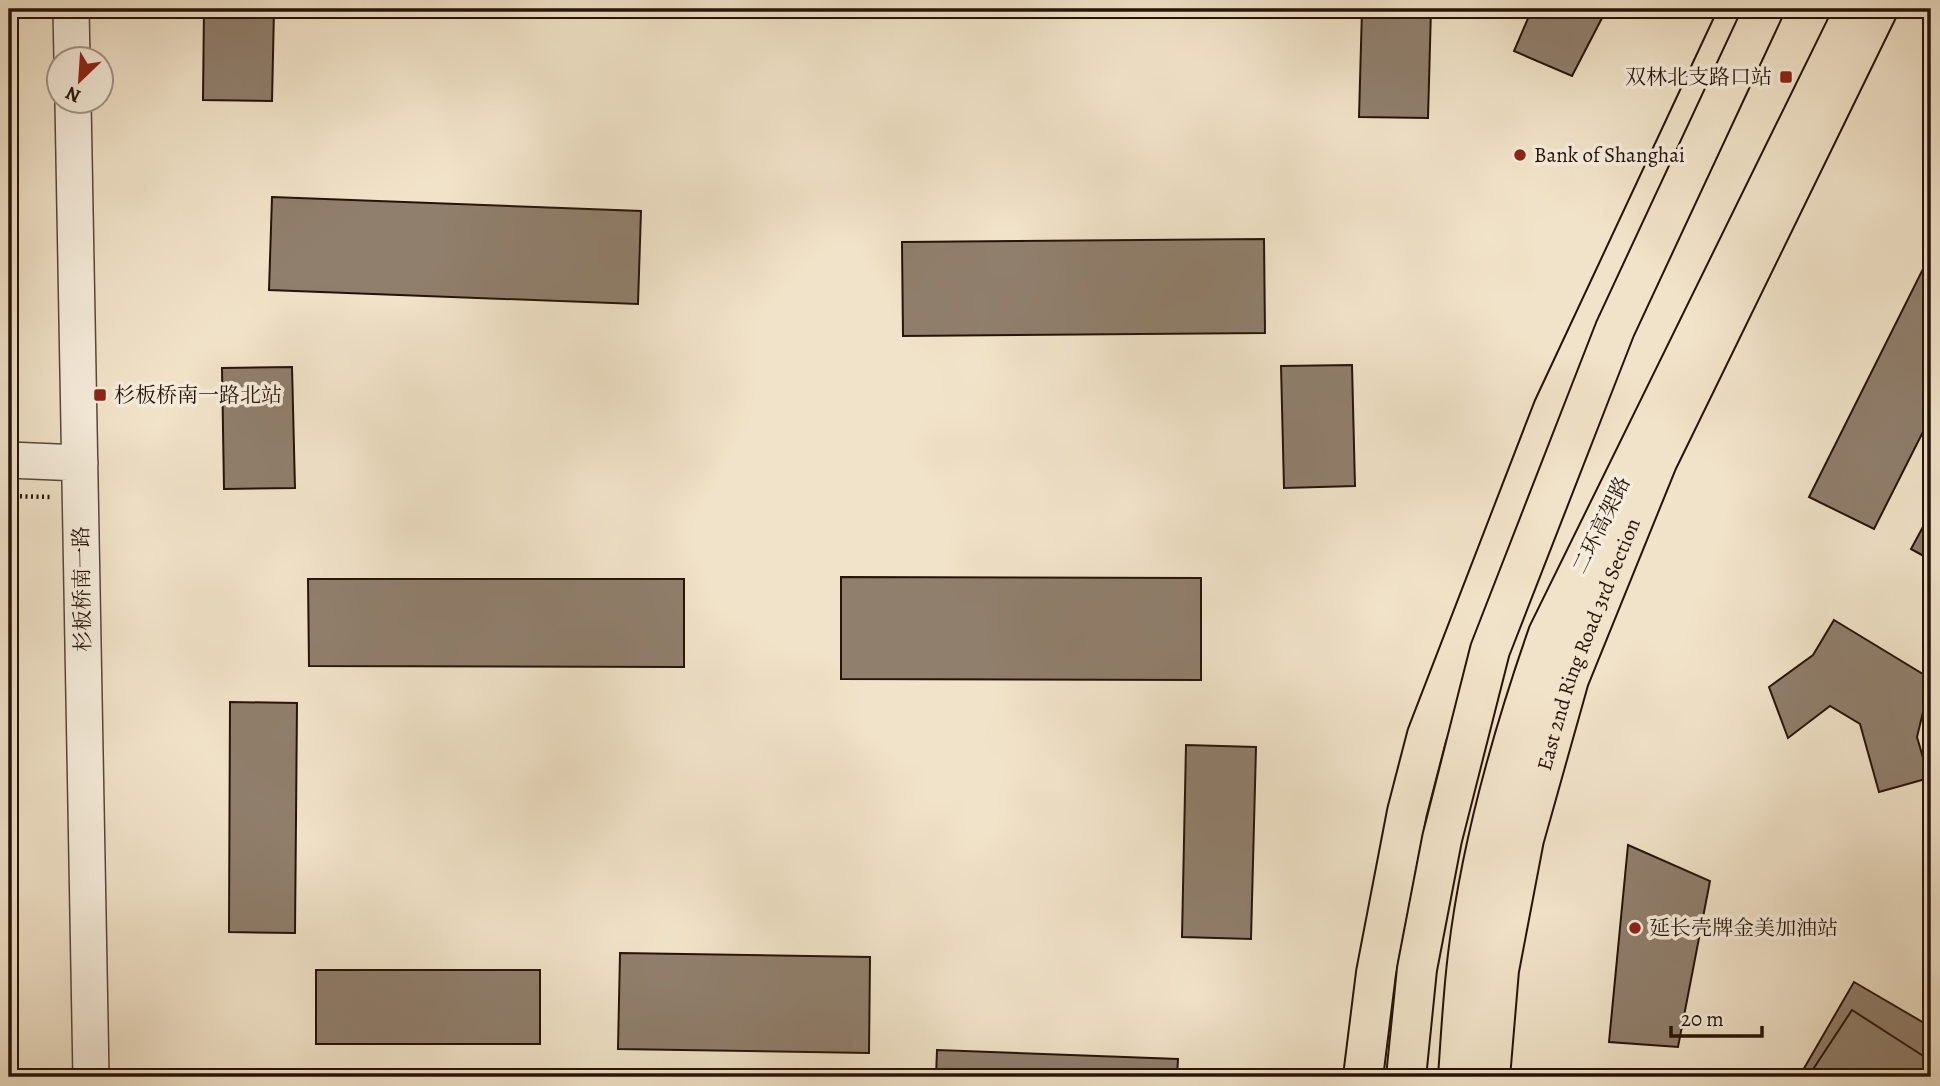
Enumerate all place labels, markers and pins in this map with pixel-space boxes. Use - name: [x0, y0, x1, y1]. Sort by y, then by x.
- place label: 双林北支路口站: [1625, 63, 1772, 91]
- marker: 双林北支路口站: [1778, 69, 1794, 85]
- place label: Bank of Shanghai: [1534, 141, 1685, 169]
- marker: Bank of Shanghai: [1512, 147, 1528, 163]
- place label: 杉板桥南一路北站: [114, 381, 282, 409]
- marker: 杉板桥南一路北站: [92, 387, 108, 403]
- place label: 延长壳牌金美加油站: [1649, 914, 1838, 942]
- marker: 延长壳牌金美加油站: [1627, 920, 1643, 936]

